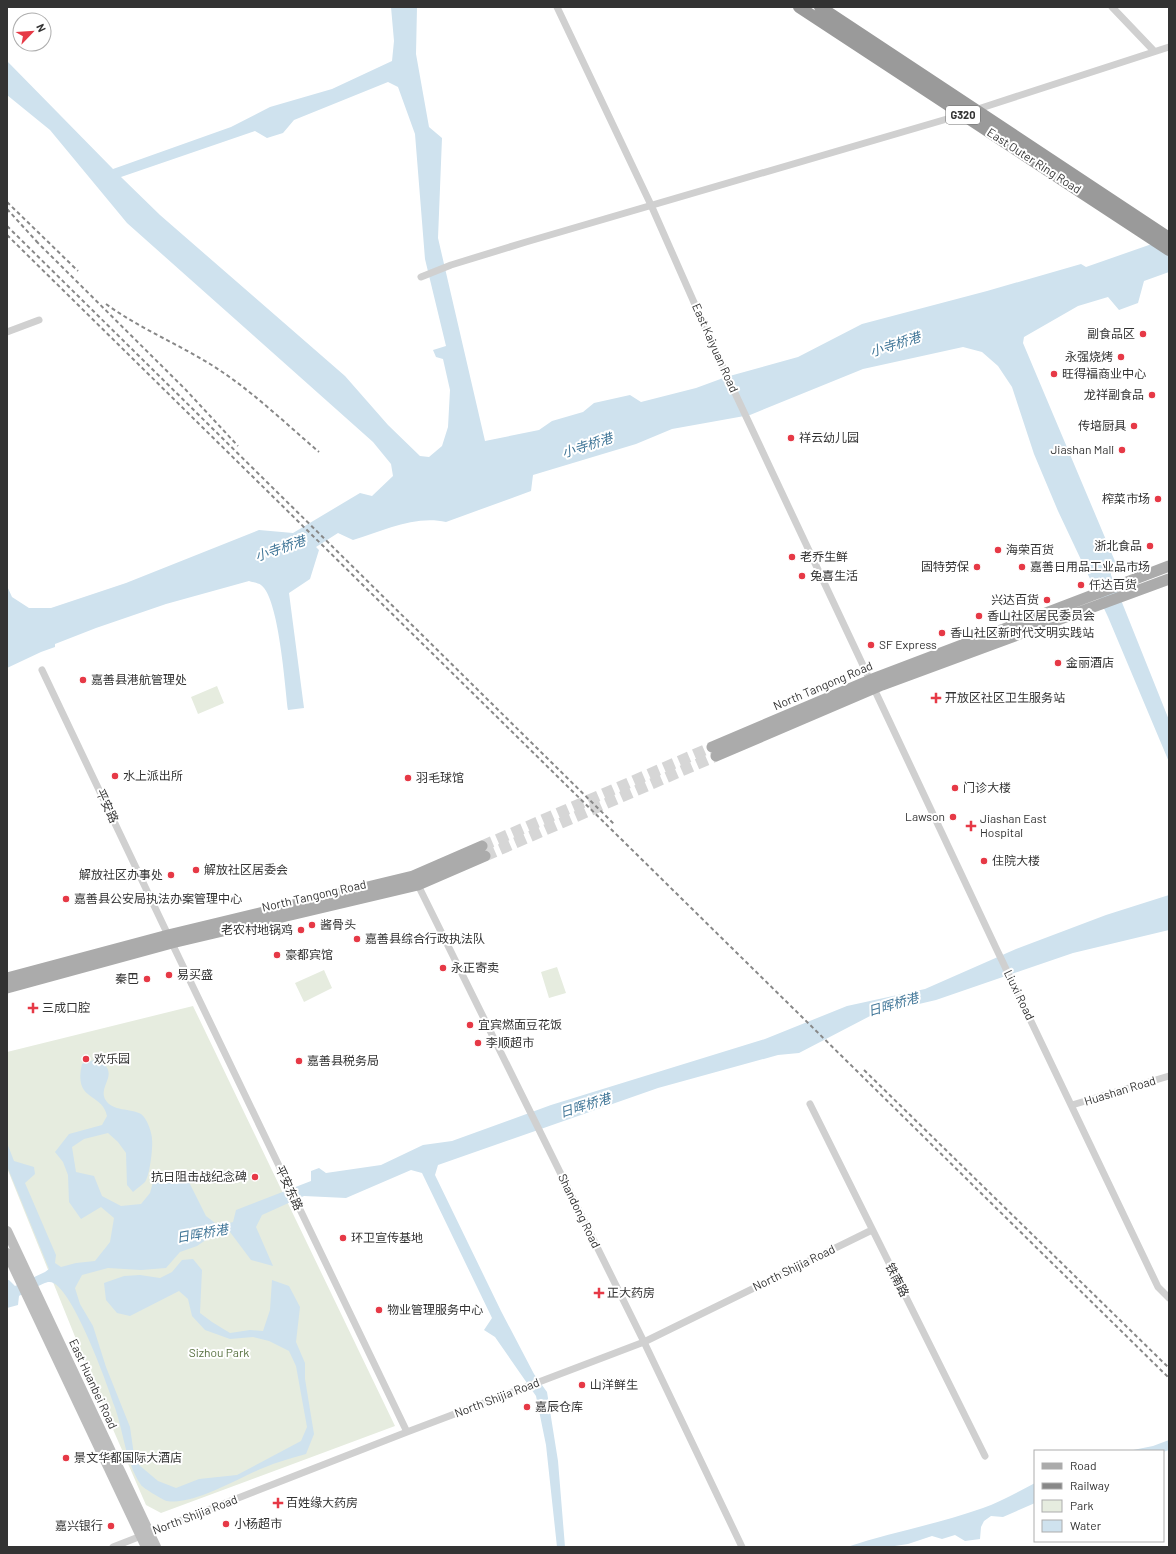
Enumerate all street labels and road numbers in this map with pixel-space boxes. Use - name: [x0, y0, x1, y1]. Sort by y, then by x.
- road number: G320: [946, 106, 980, 124]
- street label: East Outer Ring Road: [985, 124, 1084, 196]
- street label: East Kaiyuan Road: [690, 301, 742, 394]
- street label: North Tangong Road: [771, 658, 874, 712]
- street label: 平安路: [94, 786, 122, 825]
- street label: North Tangong Road: [260, 876, 367, 914]
- street label: Liuxi Road: [1002, 967, 1038, 1022]
- street label: Huashan Road: [1082, 1073, 1157, 1108]
- street label: 平安东路: [273, 1163, 306, 1212]
- street label: Shandong Road: [556, 1171, 604, 1250]
- street label: North Shijia Road: [750, 1241, 837, 1293]
- street label: 铁南路: [883, 1260, 912, 1299]
- street label: East Huanbei Road: [67, 1336, 121, 1431]
- street label: North Shijia Road: [452, 1374, 541, 1420]
- street label: North Shijia Road: [150, 1491, 239, 1537]

